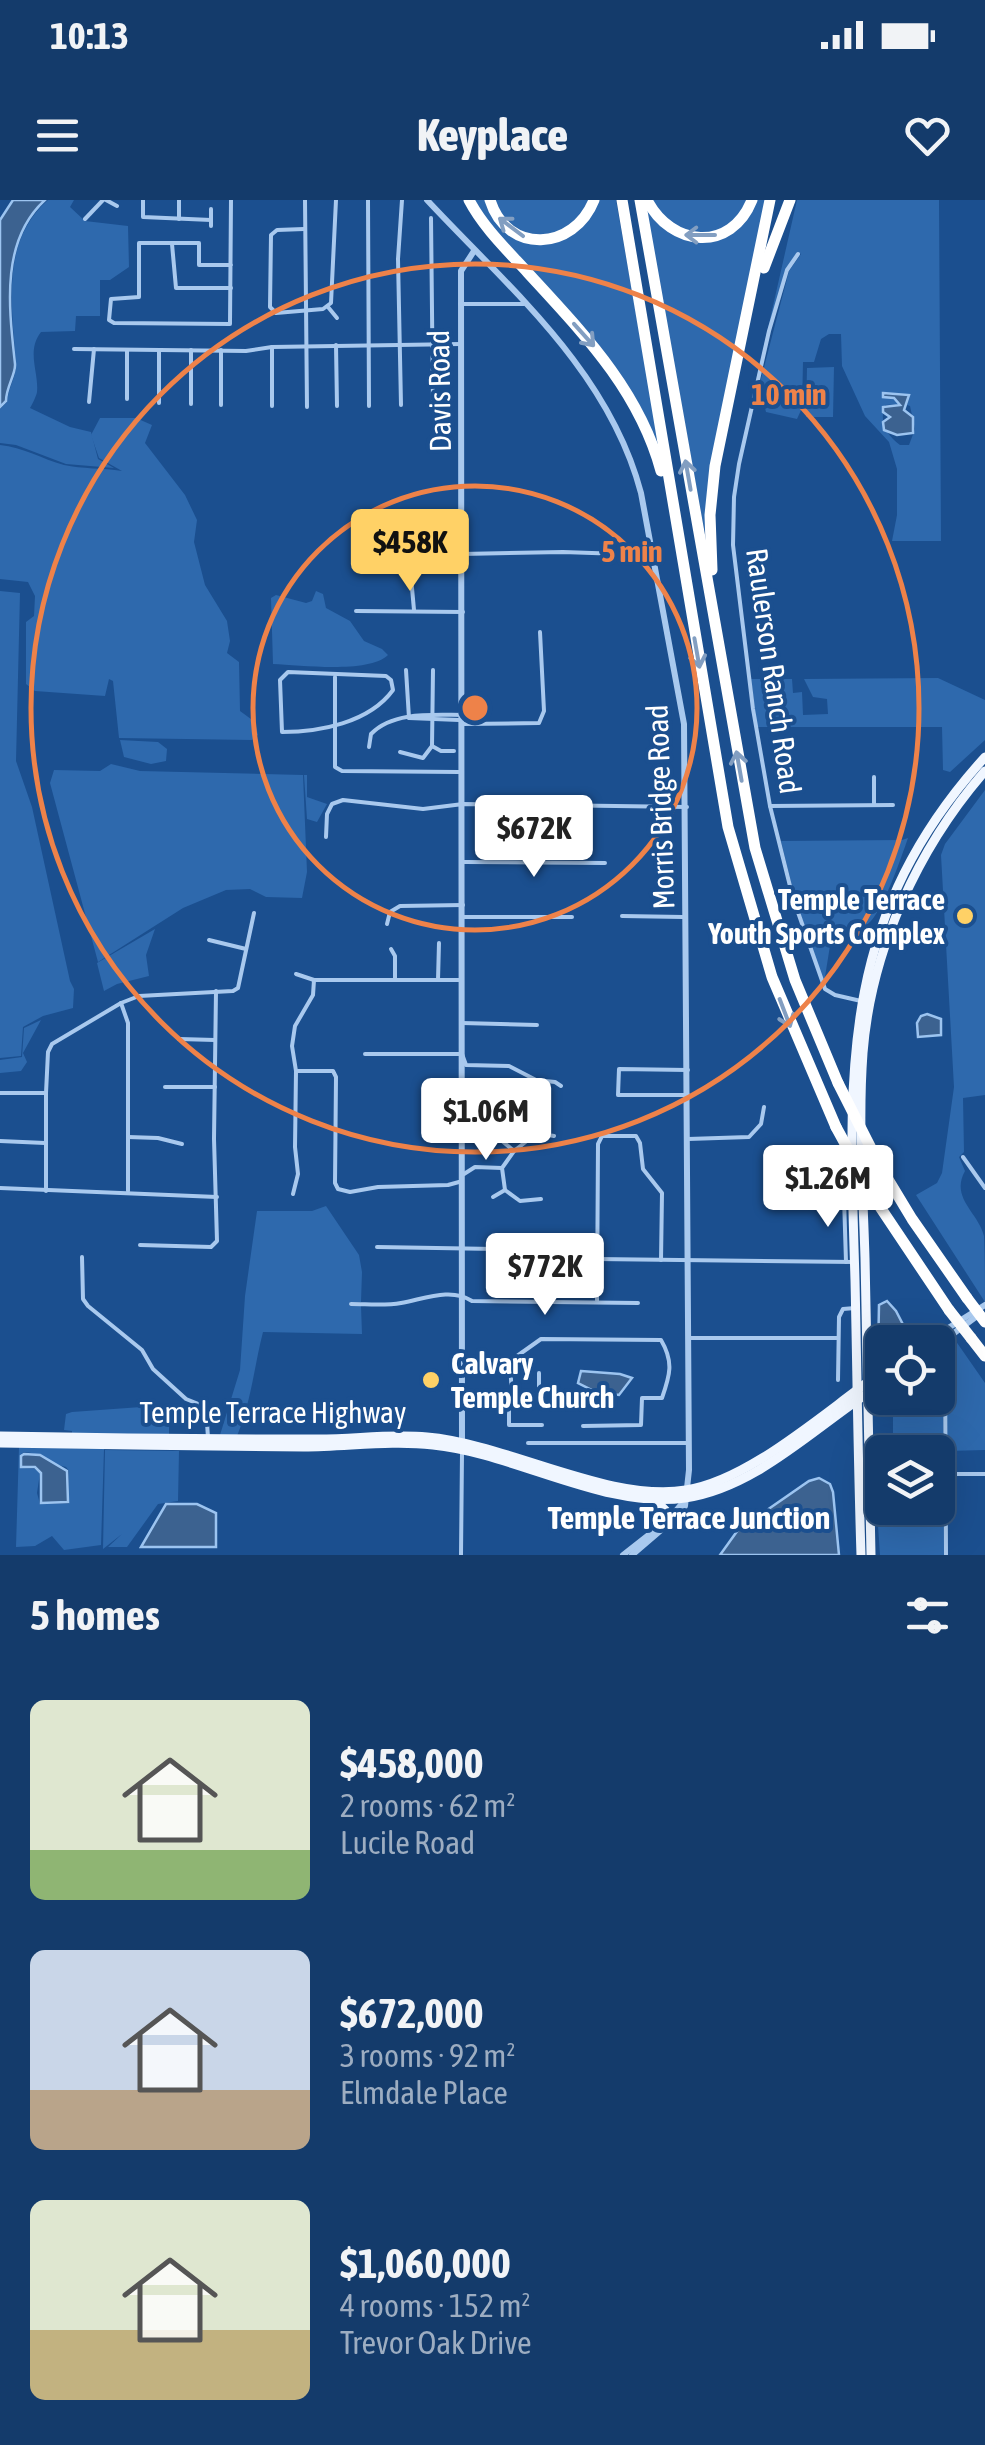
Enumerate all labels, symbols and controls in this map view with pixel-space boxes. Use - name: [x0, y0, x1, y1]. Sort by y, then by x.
- text: 10:13: [50, 14, 129, 57]
- icon: menu: [30, 108, 85, 163]
- icon: heart: [900, 108, 955, 163]
- text: Keyplace: [417, 109, 568, 161]
- one-way arrow: [498, 216, 525, 237]
- one-way arrow: [684, 226, 717, 244]
- one-way arrow: [573, 322, 596, 347]
- street label: Davis Road: [421, 330, 457, 452]
- text: 10 min: [751, 377, 827, 411]
- one-way arrow: [677, 459, 696, 491]
- pin: $458K: [340, 509, 480, 594]
- text: $458K: [373, 523, 447, 560]
- text: 5 min: [601, 534, 663, 568]
- street label: Raulerson Ranch Road: [740, 546, 808, 796]
- one-way arrow: [688, 636, 707, 669]
- centre of rings: [457, 690, 493, 726]
- street label: Morris Bridge Road: [639, 704, 681, 910]
- one-way arrow: [729, 750, 748, 783]
- pin: $672K: [464, 795, 604, 880]
- text: $672K: [497, 809, 571, 846]
- place label: Temple Terrace Youth Sports Complex: [707, 882, 945, 950]
- marker: Temple Terrace Youth Sports Complex: [954, 905, 976, 927]
- one-way arrow: [778, 997, 796, 1027]
- pin: $1.06M: [405, 1078, 567, 1163]
- text: $1.06M: [443, 1092, 529, 1129]
- pin: $1.26M: [747, 1145, 909, 1230]
- text: $1.26M: [785, 1159, 871, 1196]
- pin: $772K: [475, 1233, 615, 1318]
- text: $772K: [508, 1247, 582, 1284]
- map controls: [865, 1325, 955, 1525]
- button: locate: [865, 1325, 955, 1415]
- place label: Calvary Temple Church: [451, 1346, 614, 1414]
- marker: Calvary Temple Church: [420, 1369, 442, 1391]
- street label: Temple Terrace Highway: [140, 1395, 406, 1429]
- button: layers: [865, 1435, 955, 1525]
- district label: Temple Terrace Junction: [548, 1499, 830, 1536]
- icon: filters: [900, 1588, 955, 1643]
- text: 5 homes: [30, 1591, 160, 1639]
- text: $458,000: [340, 1739, 484, 1787]
- icon: home: [110, 1740, 230, 1860]
- text: 2 rooms · 62 m²: [340, 1787, 515, 1824]
- text: Lucile Road: [340, 1824, 475, 1861]
- text: $672,000: [340, 1989, 484, 2037]
- icon: home: [110, 1990, 230, 2110]
- text: 3 rooms · 92 m²: [340, 2037, 515, 2074]
- text: Elmdale Place: [340, 2074, 508, 2111]
- text: $1,060,000: [340, 2239, 511, 2287]
- icon: home: [110, 2240, 230, 2360]
- text: 4 rooms · 152 m²: [340, 2287, 530, 2324]
- text: Trevor Oak Drive: [340, 2324, 532, 2361]

